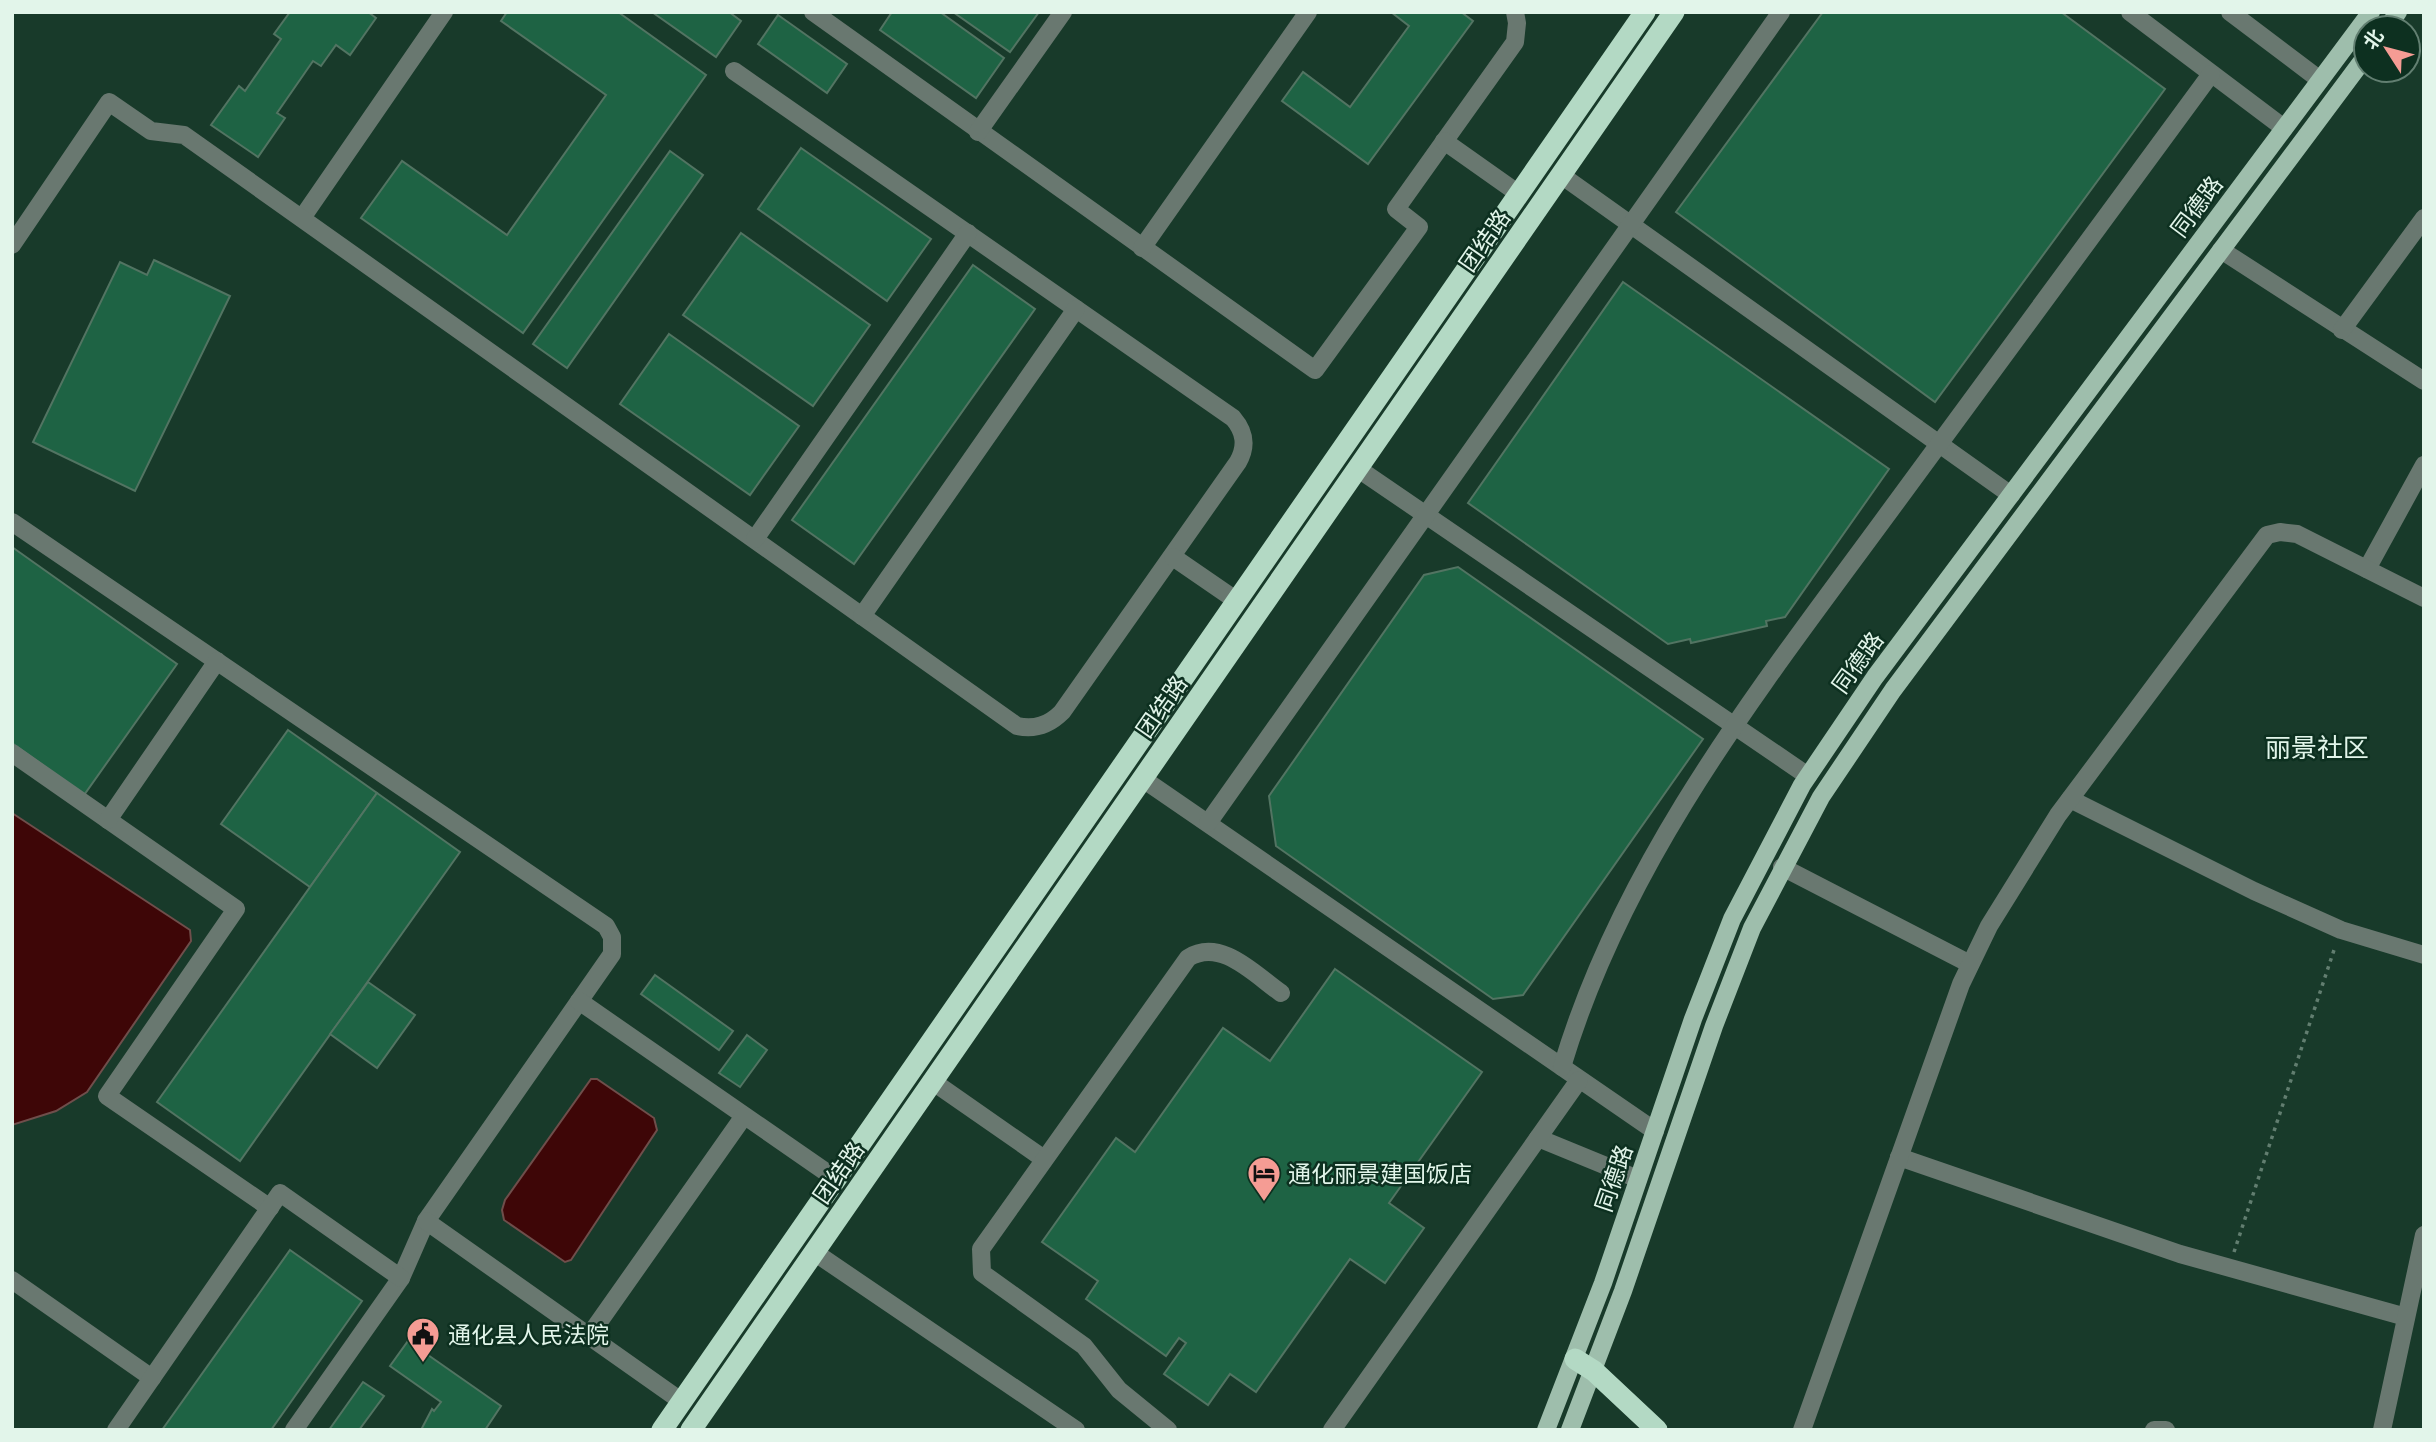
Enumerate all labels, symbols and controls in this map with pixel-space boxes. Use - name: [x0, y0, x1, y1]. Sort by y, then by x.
- north arrow: [2352, 14, 2422, 84]
- text: 北: [2358, 24, 2389, 54]
- street label: 同德路: [2163, 169, 2229, 243]
- street label: 团结路: [1452, 203, 1516, 277]
- street label: 同德路: [1825, 625, 1889, 699]
- street label: 团结路: [1129, 669, 1193, 743]
- district label: 丽景社区: [2265, 730, 2369, 764]
- street label: 团结路: [806, 1135, 870, 1209]
- street label: 同德路: [1588, 1140, 1638, 1216]
- hotel icon: 通化丽景建国饭店: [1245, 1154, 1283, 1203]
- place label: 通化丽景建国饭店: [1288, 1158, 1472, 1188]
- public building icon: 通化县人民法院: [404, 1315, 442, 1364]
- place label: 通化县人民法院: [448, 1319, 609, 1349]

